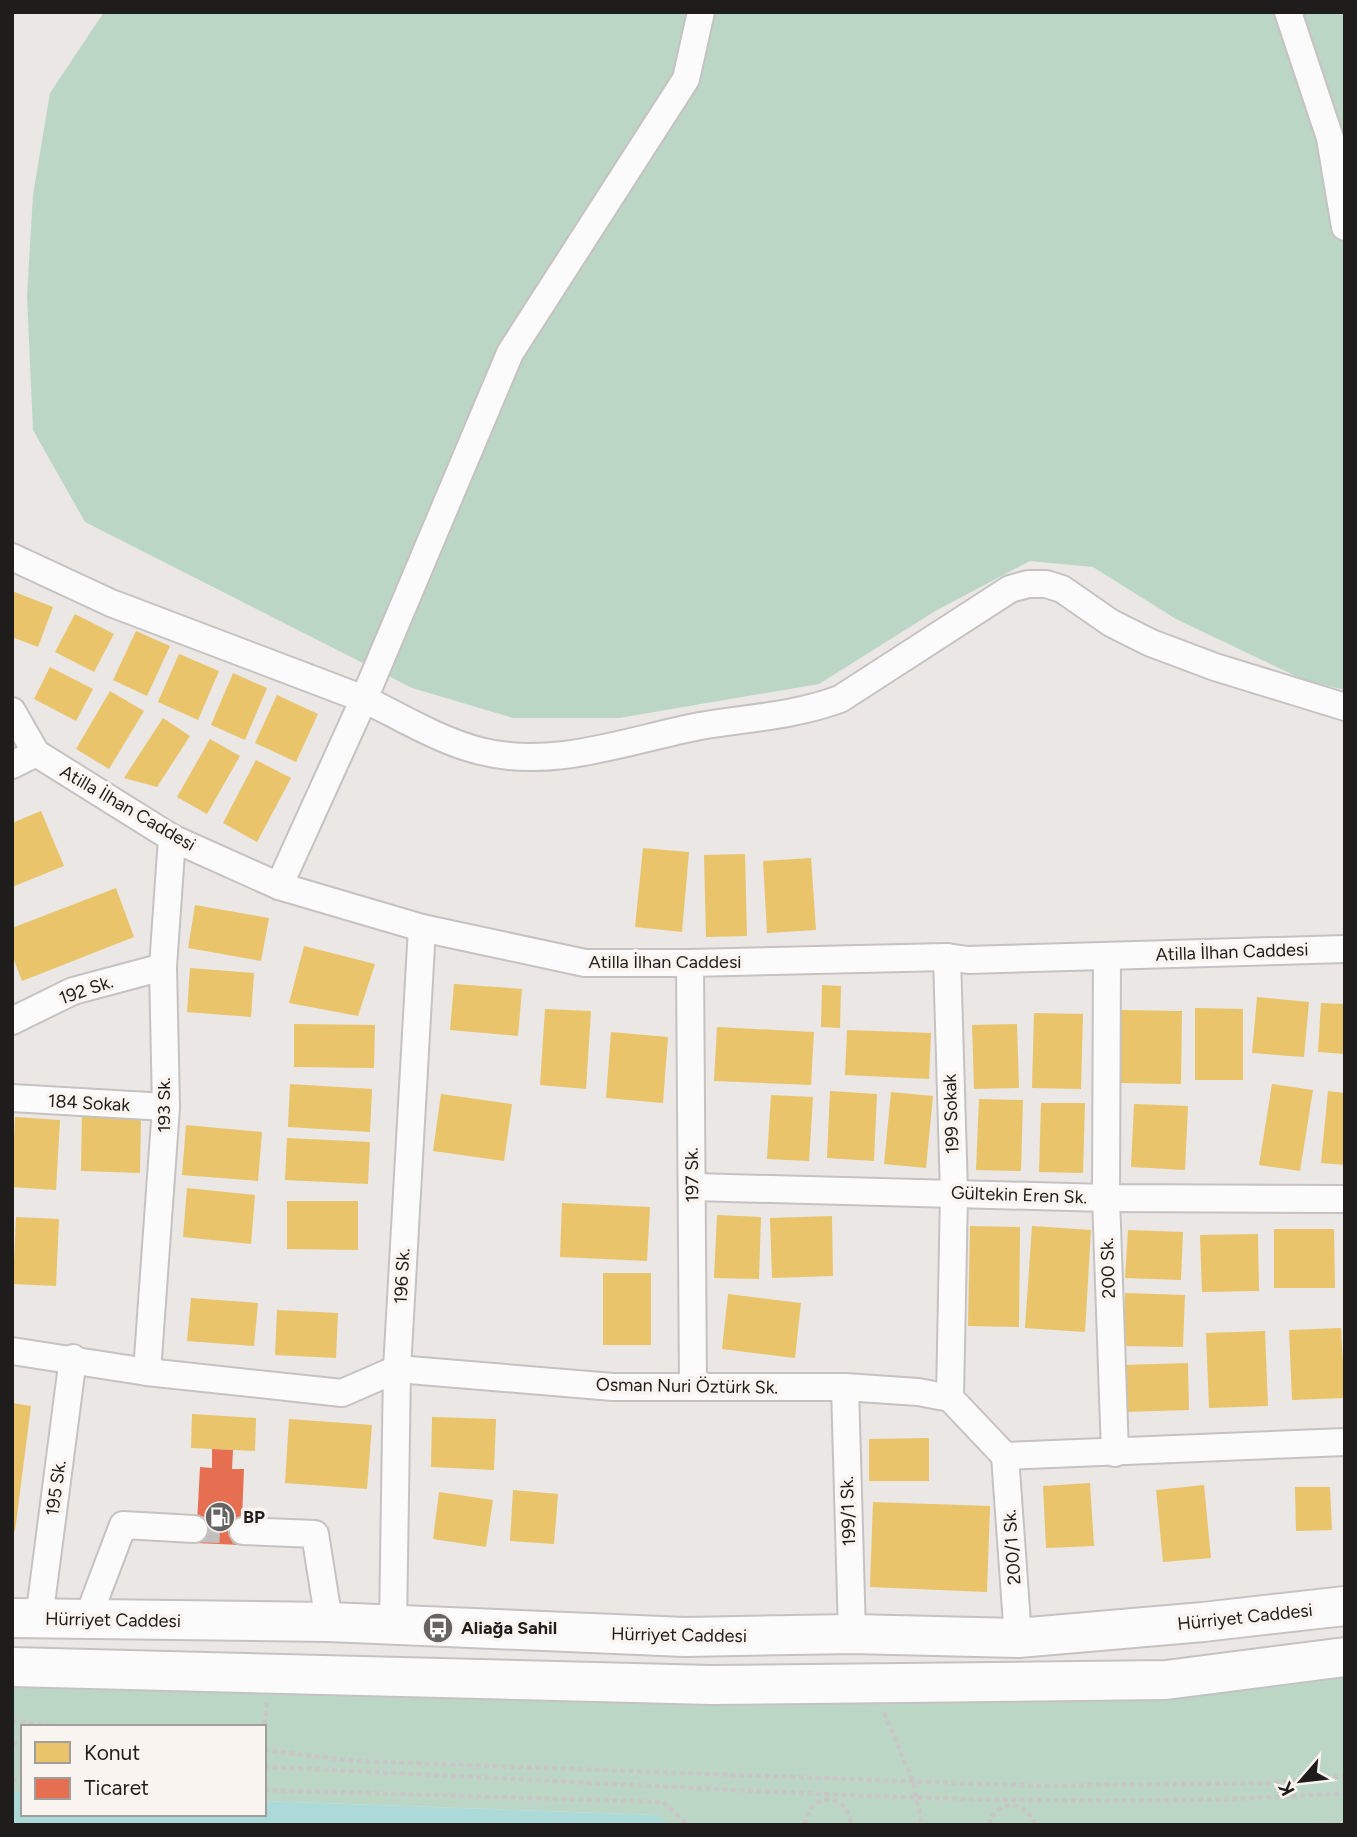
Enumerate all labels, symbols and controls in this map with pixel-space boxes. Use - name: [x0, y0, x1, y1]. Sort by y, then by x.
- street label: Atilla İlhan Caddesi: [56, 760, 200, 856]
- street label: Atilla İlhan Caddesi: [1155, 938, 1309, 966]
- street label: Atilla İlhan Caddesi: [589, 951, 741, 973]
- street label: 192 Sk.: [56, 971, 116, 1009]
- street label: 199 Sokak: [939, 1073, 963, 1154]
- street label: 193 Sk.: [153, 1077, 175, 1133]
- street label: 184 Sokak: [47, 1090, 131, 1116]
- street label: 197 Sk.: [681, 1147, 703, 1203]
- street label: Gültekin Eren Sk.: [951, 1182, 1087, 1208]
- street label: 200 Sk.: [1096, 1237, 1120, 1299]
- street label: 196 Sk.: [390, 1248, 414, 1304]
- street label: Osman Nuri Öztürk Sk.: [596, 1373, 778, 1399]
- street label: 195 Sk.: [41, 1459, 71, 1517]
- street label: 199/1 Sk.: [836, 1476, 860, 1546]
- fuel station icon: BP: [203, 1500, 237, 1534]
- place label: BP: [243, 1506, 265, 1528]
- street label: 200/1 Sk.: [998, 1509, 1026, 1585]
- street label: Hürriyet Caddesi: [1176, 1599, 1314, 1635]
- street label: Hürriyet Caddesi: [45, 1608, 181, 1632]
- bus stop icon: Aliağa Sahil: [421, 1611, 455, 1645]
- place label: Aliağa Sahil: [461, 1617, 557, 1639]
- street label: Hürriyet Caddesi: [611, 1623, 747, 1647]
- legend: [21, 1725, 266, 1816]
- text: Konut: [84, 1740, 140, 1765]
- north arrow: [1266, 1746, 1336, 1816]
- text: Ticaret: [84, 1775, 149, 1800]
- text: K: [1273, 1777, 1300, 1800]

